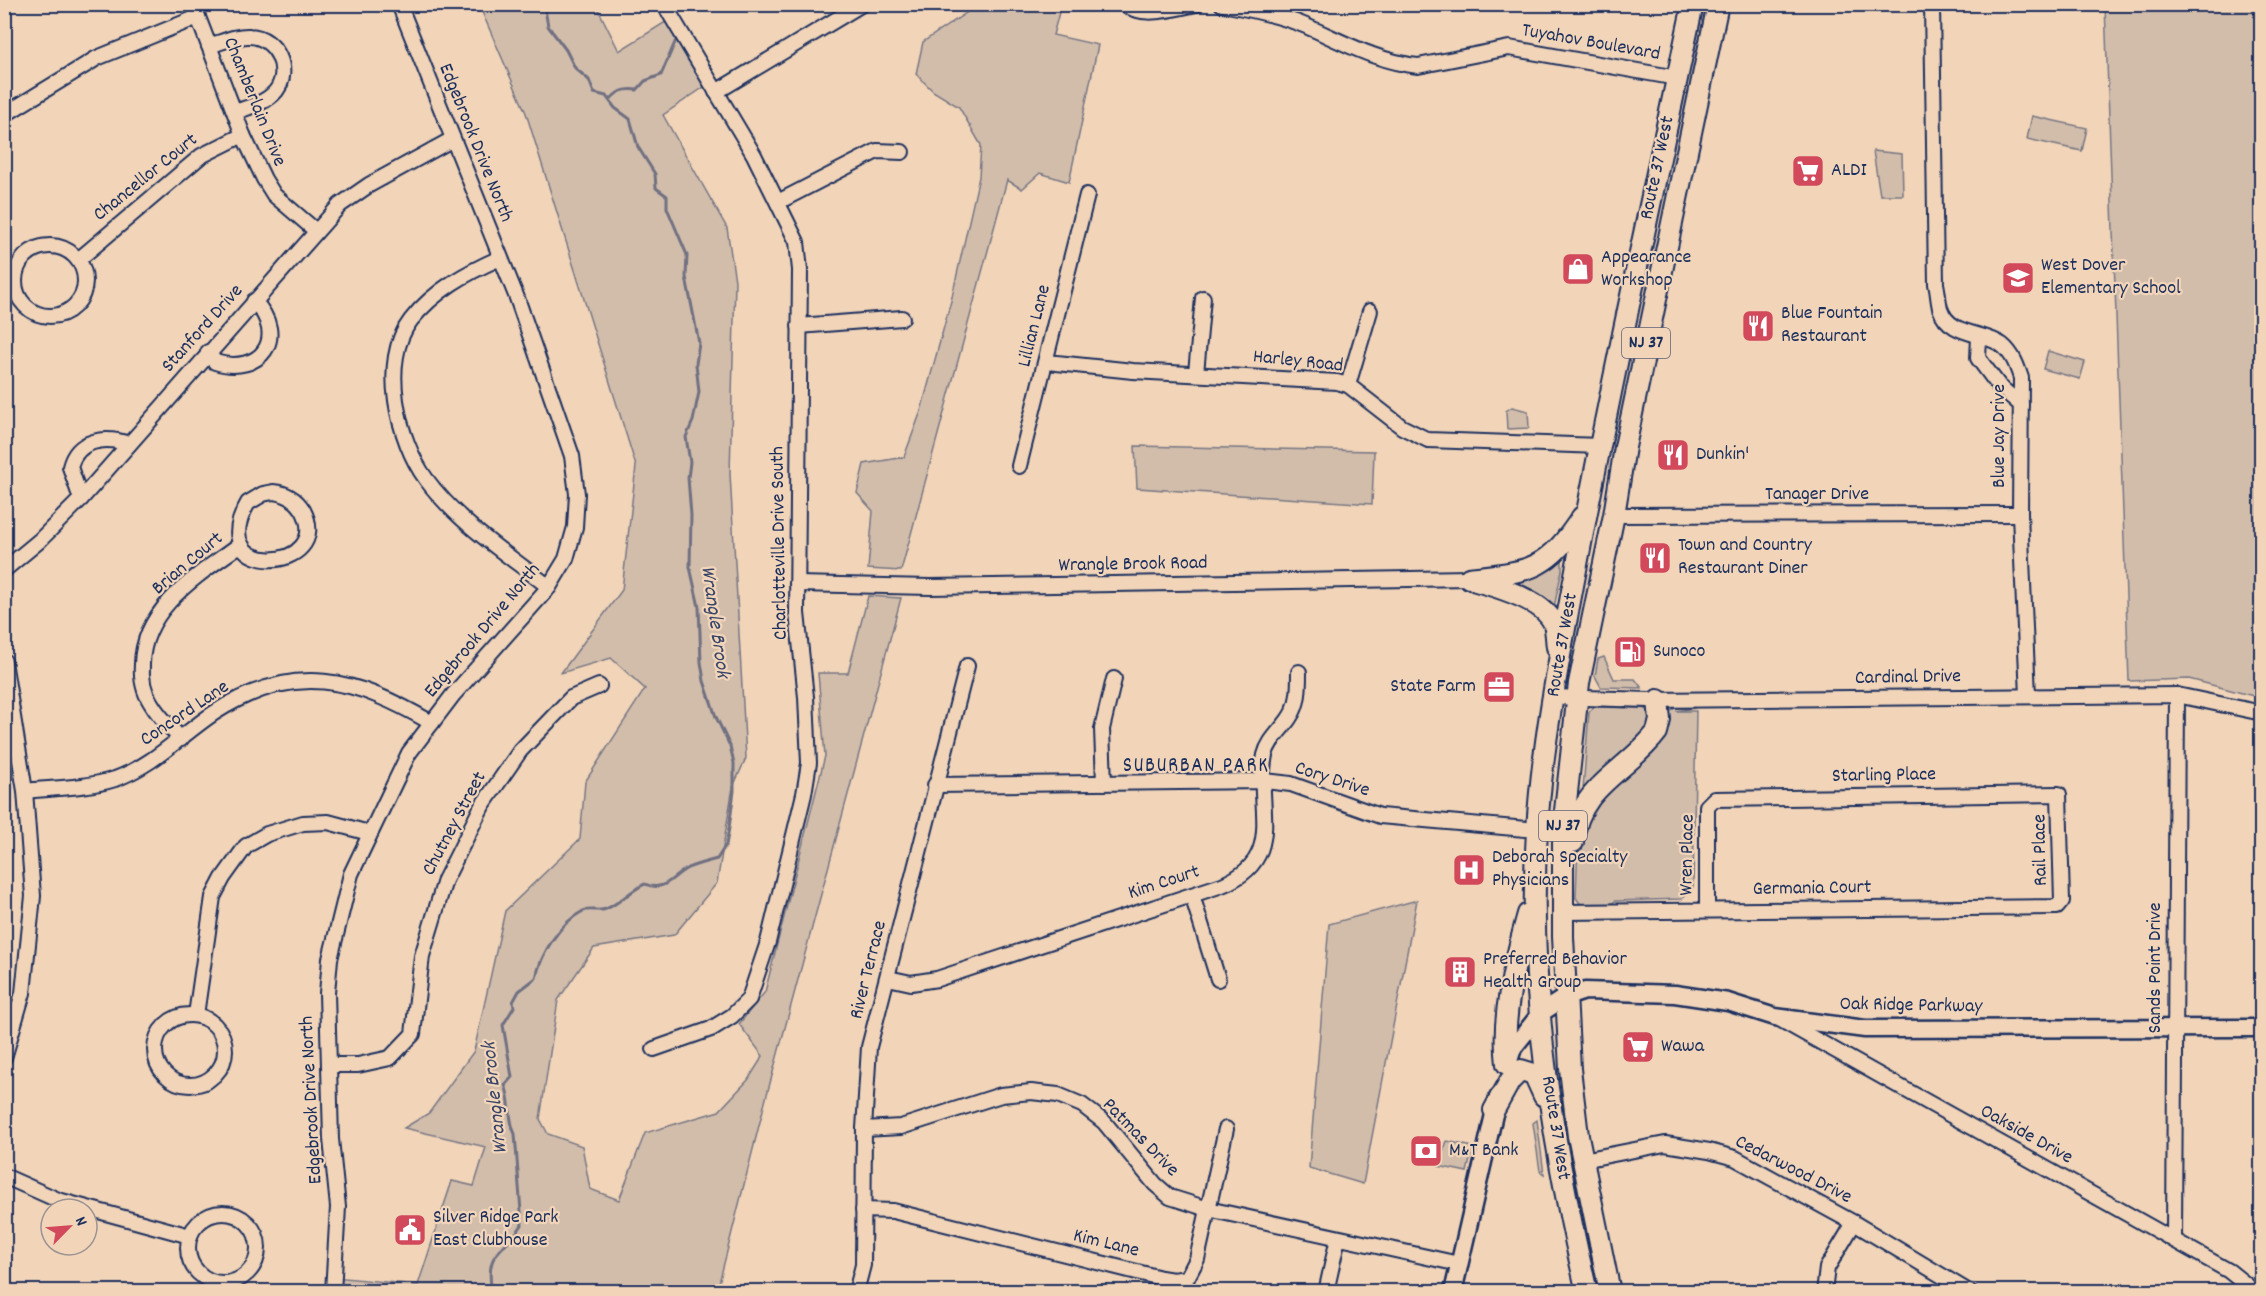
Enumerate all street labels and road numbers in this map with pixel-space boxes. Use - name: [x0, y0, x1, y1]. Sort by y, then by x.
- street label: Tuyahov Boulevard: [1520, 17, 1662, 69]
- street label: Chamberlain Drive: [215, 33, 293, 171]
- street label: Edgebrook Drive North: [430, 60, 520, 226]
- street label: Route 37 West: [1633, 114, 1683, 222]
- street label: Chancellor Court: [88, 127, 204, 229]
- street label: Stanford Drive: [156, 278, 251, 379]
- street label: Lillian Lane: [1011, 282, 1059, 370]
- road number: NJ 37: [1622, 328, 1670, 358]
- street label: Harley Road: [1251, 343, 1345, 381]
- street label: Blue Jay Drive: [1986, 384, 2014, 488]
- street label: Charlotteville Drive South: [764, 446, 796, 640]
- street label: Tanager Drive: [1765, 481, 1869, 509]
- street label: Brian Court: [146, 526, 230, 602]
- street label: Wrangle Brook Road: [1058, 550, 1208, 580]
- street label: Edgebrook Drive North: [418, 557, 548, 705]
- street label: Route 37 West: [1540, 591, 1586, 699]
- street label: Cardinal Drive: [1855, 663, 1962, 693]
- street label: Concord Lane: [135, 674, 235, 754]
- street label: Cory Drive: [1291, 755, 1373, 805]
- street label: Starling Place: [1832, 761, 1936, 791]
- street label: Chutney Street: [416, 767, 494, 881]
- road number: NJ 37: [1539, 811, 1587, 841]
- street label: Rail Place: [2026, 813, 2056, 886]
- street label: Wren Place: [1673, 814, 1703, 896]
- street label: Kim Court: [1125, 858, 1203, 908]
- street label: Germania Court: [1753, 874, 1871, 904]
- street label: Sands Point Drive: [2142, 902, 2170, 1034]
- street label: River Terrace: [843, 918, 895, 1022]
- street label: Oak Ridge Parkway: [1839, 991, 1984, 1021]
- street label: Edgebrook Drive North: [294, 1015, 330, 1185]
- street label: Route 37 West: [1533, 1074, 1577, 1182]
- street label: Patmas Drive: [1095, 1092, 1185, 1184]
- street label: Oakside Drive: [1974, 1098, 2078, 1172]
- street label: Cedarwood Drive: [1730, 1128, 1857, 1212]
- street label: Kim Lane: [1070, 1222, 1142, 1266]

